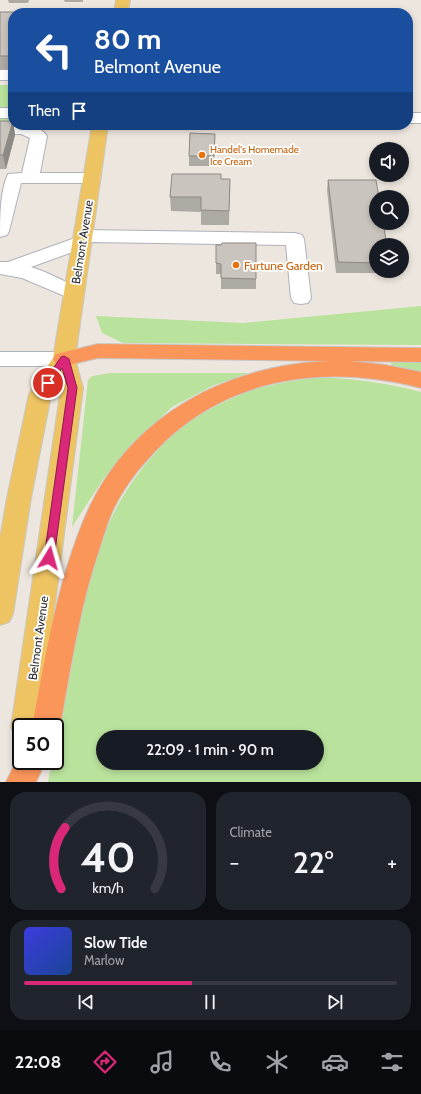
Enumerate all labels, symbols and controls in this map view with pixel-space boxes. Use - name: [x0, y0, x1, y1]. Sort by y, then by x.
- text: 80 m: [94, 22, 161, 56]
- icon: left: [28, 24, 80, 76]
- text: Belmont Avenue: [94, 56, 221, 78]
- icon: arrive: [68, 100, 90, 122]
- text: Then: [28, 102, 60, 120]
- map controls: [369, 142, 409, 278]
- button: sound: [369, 142, 409, 182]
- place label: Handel's Homemade Ice Cream: [210, 143, 299, 168]
- marker: Handel's Homemade Ice Cream: [197, 150, 207, 160]
- button: search: [369, 190, 409, 230]
- street label: Belmont Avenue: [68, 199, 96, 285]
- button: layers: [369, 238, 409, 278]
- place label: Furtune Garden: [244, 258, 323, 273]
- marker: Furtune Garden: [231, 260, 241, 270]
- pin: [31, 366, 65, 400]
- icon: arrive: [37, 372, 59, 394]
- position arrow: [28, 537, 70, 579]
- street label: Belmont Avenue: [25, 595, 51, 681]
- speed limit sign: 50: [12, 718, 64, 770]
- text: 22:09 · 1 min · 90 m: [146, 741, 274, 759]
- text: Climate: [230, 824, 272, 840]
- text: 40: [80, 832, 135, 882]
- text: 22°: [293, 844, 333, 881]
- text: −: [230, 849, 239, 876]
- text: +: [387, 849, 397, 876]
- text: km/h: [92, 879, 123, 897]
- text: Slow Tide: [84, 934, 147, 952]
- text: Marlow: [84, 952, 124, 968]
- icon: previous: [75, 991, 97, 1013]
- icon: pause: [199, 991, 221, 1013]
- icon: next: [324, 991, 346, 1013]
- icon: directions: [91, 1048, 119, 1076]
- icon: music: [148, 1048, 176, 1076]
- icon: phone: [206, 1048, 234, 1076]
- icon: climate: [263, 1048, 291, 1076]
- icon: car: [321, 1048, 349, 1076]
- icon: filters: [378, 1048, 406, 1076]
- text: 22:08: [15, 1051, 61, 1073]

